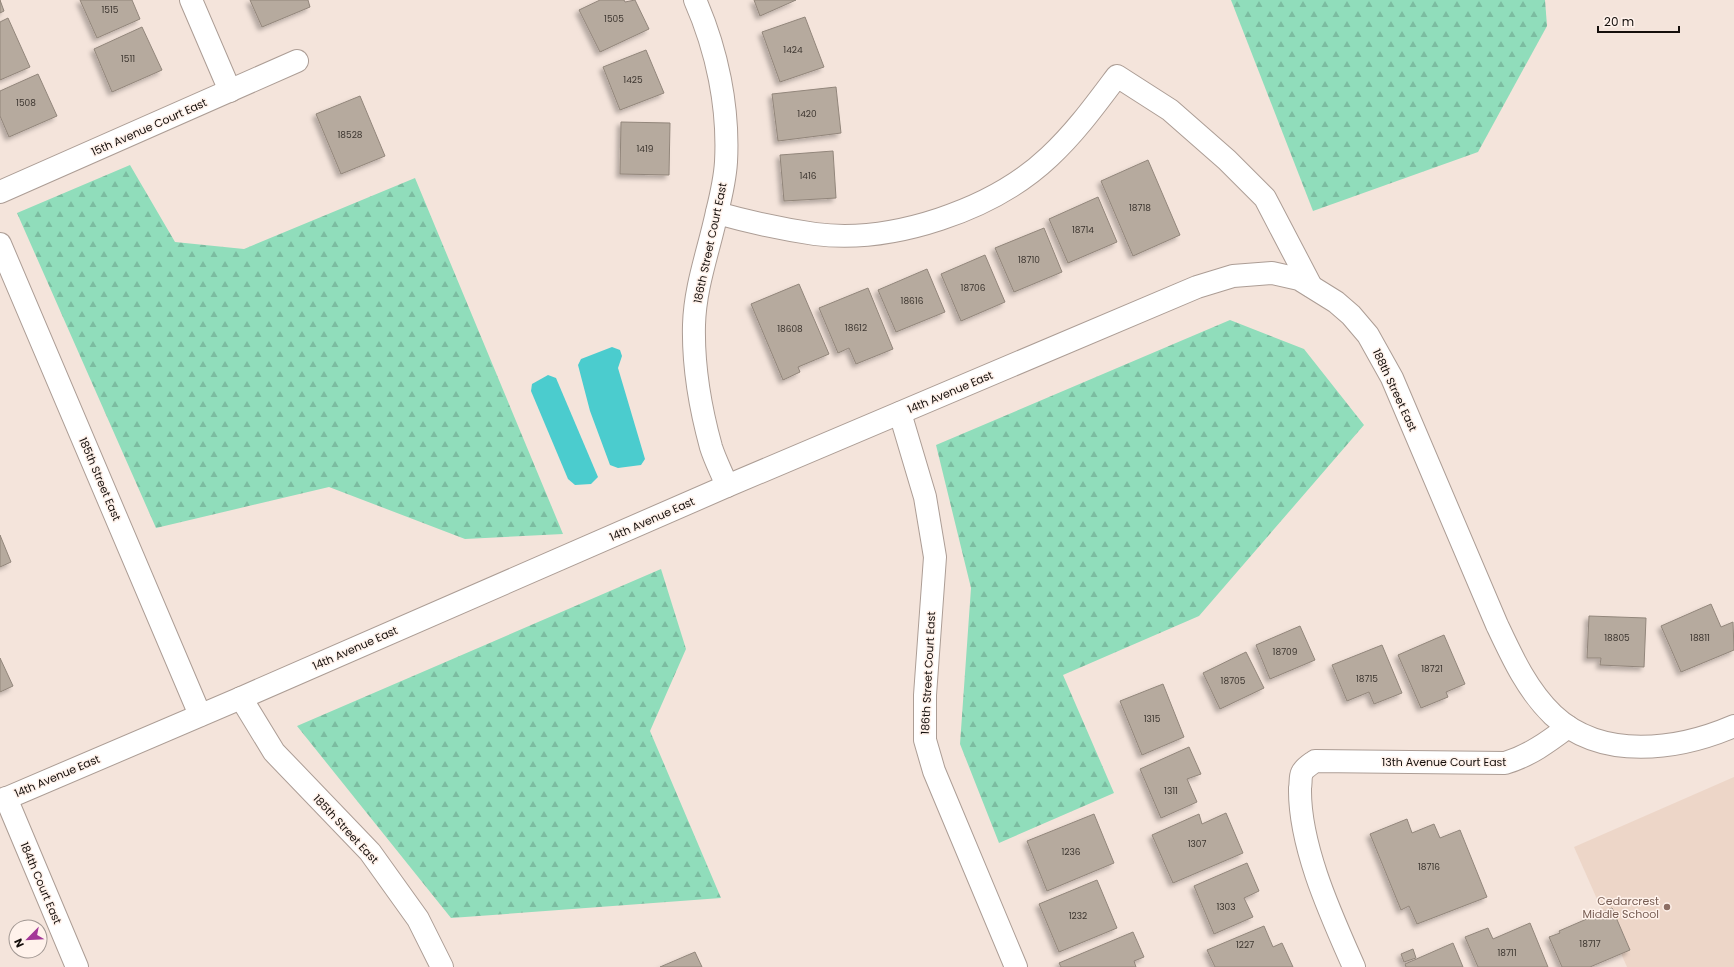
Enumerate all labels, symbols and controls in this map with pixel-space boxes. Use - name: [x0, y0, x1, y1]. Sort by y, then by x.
- house number: 1515: [101, 4, 119, 16]
- scale bar: [1598, 8, 1679, 34]
- house number: 1505: [604, 13, 624, 25]
- text: 20 m: [1604, 13, 1634, 30]
- house number: 1424: [783, 44, 803, 56]
- house number: 1511: [121, 53, 135, 65]
- house number: 1425: [623, 74, 643, 86]
- street label: 15th Avenue Court East: [89, 94, 209, 160]
- house number: 1508: [16, 97, 36, 109]
- house number: 1420: [797, 108, 817, 120]
- house number: 18528: [337, 129, 363, 141]
- house number: 1419: [636, 143, 654, 155]
- house number: 1416: [799, 170, 817, 182]
- street label: 186th Street Court East: [689, 181, 731, 305]
- house number: 18718: [1129, 202, 1151, 214]
- house number: 18714: [1072, 224, 1094, 236]
- house number: 18710: [1018, 254, 1040, 266]
- house number: 18706: [961, 282, 986, 294]
- house number: 18616: [901, 295, 924, 307]
- house number: 18612: [845, 322, 867, 334]
- house number: 18608: [777, 323, 803, 335]
- street label: 188th Street East: [1369, 346, 1421, 434]
- street label: 14th Avenue East: [905, 367, 995, 417]
- street label: 185th Street East: [75, 435, 125, 523]
- street label: 14th Avenue East: [607, 493, 697, 545]
- street label: 186th Street Court East: [917, 611, 939, 735]
- street label: 14th Avenue East: [310, 622, 400, 674]
- house number: 18805: [1604, 632, 1630, 644]
- house number: 18811: [1690, 632, 1710, 644]
- house number: 18709: [1273, 646, 1298, 658]
- house number: 18721: [1421, 663, 1443, 675]
- house number: 18715: [1356, 673, 1378, 685]
- house number: 18705: [1221, 675, 1246, 687]
- house number: 1315: [1144, 713, 1161, 725]
- street label: 14th Avenue East: [12, 751, 102, 801]
- street label: 13th Avenue Court East: [1382, 754, 1506, 770]
- house number: 1311: [1164, 785, 1178, 797]
- street label: 185th Street East: [310, 791, 382, 867]
- house number: 1307: [1188, 838, 1206, 850]
- street label: 184th Court East: [16, 839, 66, 927]
- house number: 1236: [1061, 846, 1081, 858]
- house number: 18716: [1418, 861, 1440, 873]
- place label: Cedarcrest Middle School: [1583, 893, 1659, 922]
- house number: 1303: [1216, 901, 1236, 913]
- marker: Cedarcrest Middle School: [1662, 902, 1672, 912]
- house number: 1232: [1069, 910, 1087, 922]
- north arrow: [8, 919, 48, 959]
- text: N: [10, 936, 28, 950]
- house number: 18717: [1579, 938, 1601, 950]
- house number: 1227: [1236, 939, 1254, 951]
- house number: 18711: [1497, 947, 1517, 959]

